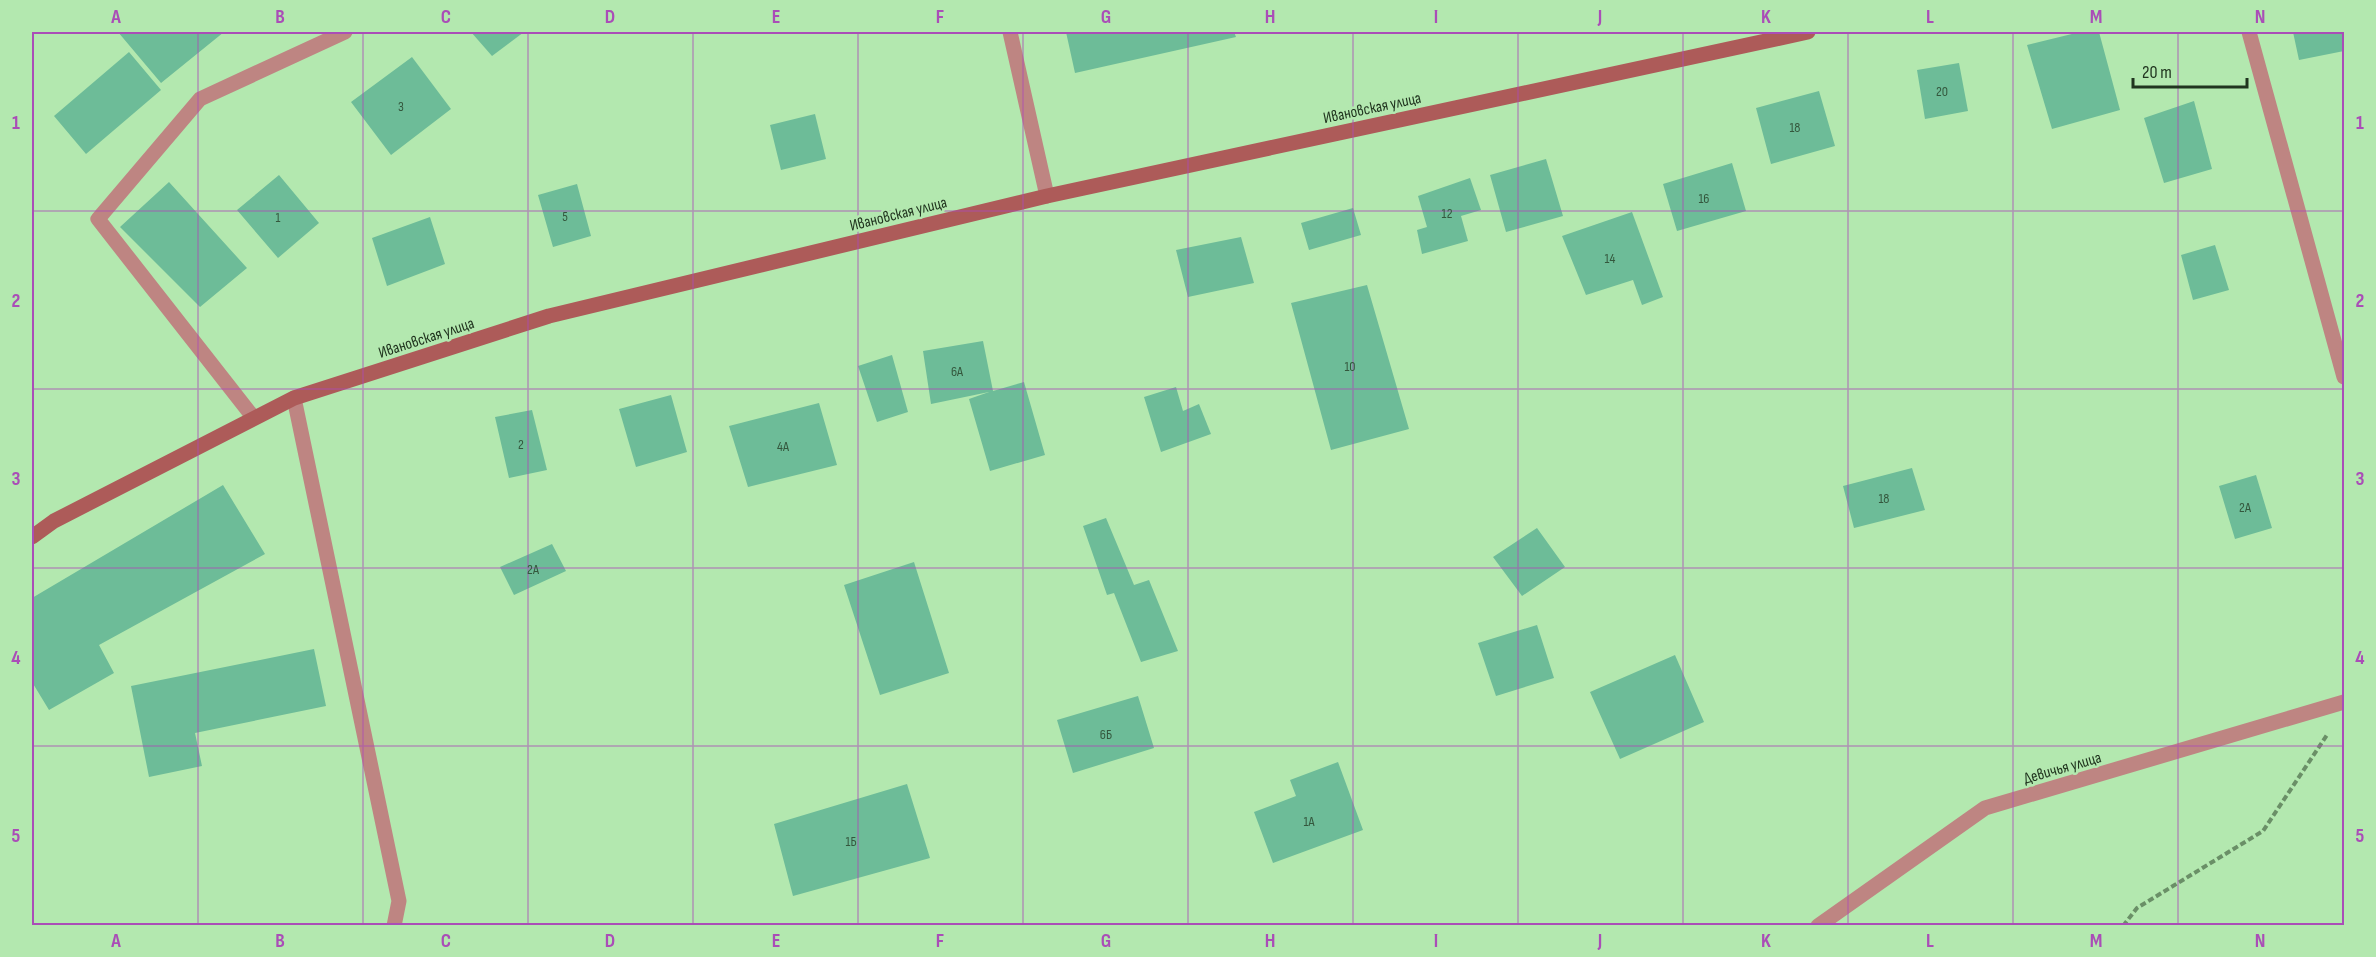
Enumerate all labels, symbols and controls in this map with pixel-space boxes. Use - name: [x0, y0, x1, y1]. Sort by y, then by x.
- text: A: [110, 5, 121, 29]
- text: B: [275, 5, 285, 29]
- text: C: [441, 5, 451, 29]
- text: D: [605, 5, 615, 29]
- text: E: [772, 5, 780, 29]
- text: F: [936, 5, 944, 29]
- text: G: [1101, 5, 1111, 29]
- text: H: [1265, 5, 1275, 29]
- text: I: [1434, 5, 1438, 29]
- text: J: [1597, 5, 1602, 29]
- text: K: [1761, 5, 1771, 29]
- text: L: [1926, 5, 1934, 29]
- text: M: [2090, 5, 2102, 29]
- text: N: [2255, 5, 2265, 29]
- scale bar: [2133, 51, 2247, 89]
- text: 20 m: [2142, 62, 2172, 83]
- house number: 20: [1936, 83, 1948, 100]
- street label: Ивановская улица: [1322, 89, 1423, 128]
- house number: 3: [398, 98, 404, 115]
- text: 1: [12, 111, 20, 135]
- text: 1: [2356, 111, 2364, 135]
- house number: 18: [1789, 119, 1801, 136]
- house number: 16: [1698, 190, 1710, 207]
- street label: Ивановская улица: [848, 193, 949, 236]
- house number: 12: [1442, 205, 1453, 222]
- house number: 5: [562, 208, 568, 225]
- house number: 1: [276, 209, 281, 226]
- house number: 14: [1605, 250, 1616, 267]
- text: 2: [12, 289, 20, 313]
- text: 2: [2356, 289, 2364, 313]
- street label: Ивановская улица: [376, 314, 477, 363]
- house number: 10: [1344, 358, 1356, 375]
- house number: 6А: [951, 363, 964, 380]
- house number: 2: [518, 436, 524, 453]
- house number: 4А: [777, 438, 790, 455]
- text: 3: [12, 467, 21, 491]
- text: 3: [2356, 467, 2365, 491]
- house number: 18: [1878, 490, 1890, 507]
- house number: 2А: [2239, 499, 2252, 516]
- house number: 2А: [527, 561, 540, 578]
- text: 4: [11, 646, 21, 670]
- text: 4: [2355, 646, 2365, 670]
- house number: 6Б: [1100, 726, 1112, 743]
- street label: Девичья улица: [2021, 748, 2104, 789]
- house number: 1А: [1303, 813, 1316, 830]
- text: 5: [12, 824, 21, 848]
- text: 5: [2356, 824, 2365, 848]
- house number: 1Б: [845, 833, 857, 850]
- text: A: [110, 929, 121, 953]
- text: B: [275, 929, 285, 953]
- text: C: [441, 929, 451, 953]
- text: D: [605, 929, 615, 953]
- text: E: [772, 929, 780, 953]
- text: F: [936, 929, 944, 953]
- text: G: [1101, 929, 1111, 953]
- text: H: [1265, 929, 1275, 953]
- text: I: [1434, 929, 1438, 953]
- text: J: [1597, 929, 1602, 953]
- text: K: [1761, 929, 1771, 953]
- text: L: [1926, 929, 1934, 953]
- text: M: [2090, 929, 2102, 953]
- text: N: [2255, 929, 2265, 953]

